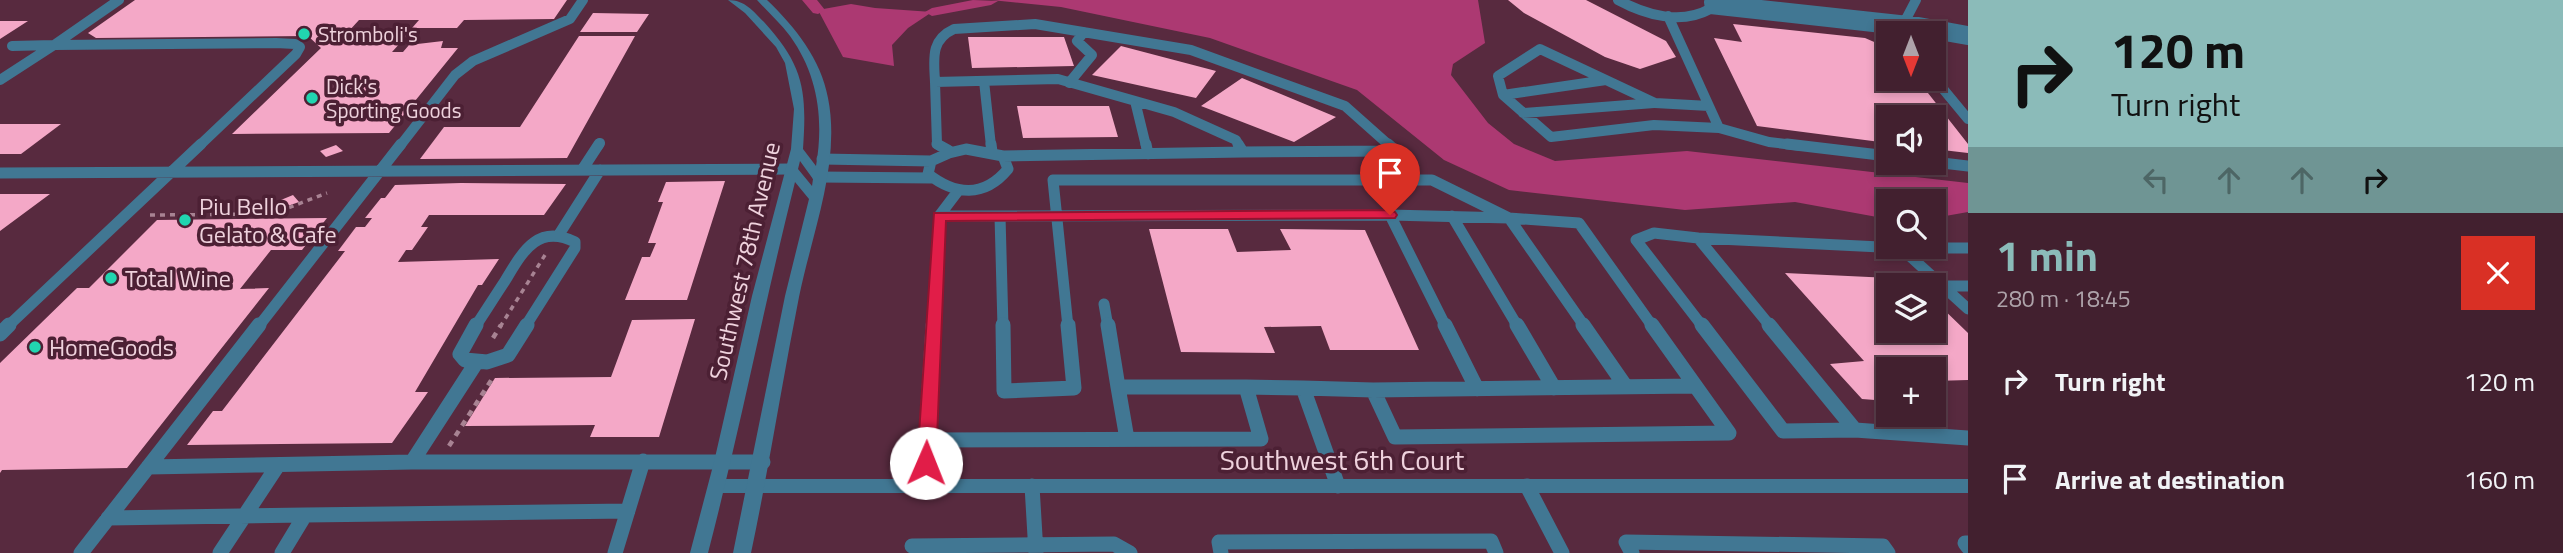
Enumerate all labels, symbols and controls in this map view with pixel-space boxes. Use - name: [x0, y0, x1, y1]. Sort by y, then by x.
- text: 120 m: [2111, 12, 2245, 87]
- place label: Stromboli's: [318, 18, 418, 50]
- north arrow: [1876, 21, 1946, 91]
- map controls: [1876, 21, 1946, 427]
- marker: Stromboli's: [296, 26, 312, 42]
- icon: right: [1996, 28, 2087, 119]
- place label: Dick's Sporting Goods: [326, 70, 461, 126]
- text: Turn right: [2111, 80, 2240, 128]
- marker: Dick's Sporting Goods: [304, 90, 320, 106]
- button: sound: [1876, 105, 1946, 175]
- street label: Southwest 78th Avenue: [699, 138, 789, 384]
- pin: [1360, 143, 1420, 215]
- icon: arrive: [1371, 154, 1409, 192]
- icon: left: [2137, 161, 2175, 199]
- icon: ahead: [2210, 161, 2248, 199]
- icon: ahead: [2283, 161, 2321, 199]
- icon: right: [2356, 161, 2394, 199]
- place label: Piu Bello Gelato & Cafe: [199, 188, 337, 252]
- button: search: [1876, 189, 1946, 259]
- marker: Piu Bello Gelato & Cafe: [177, 212, 193, 228]
- text: 1 min: [1996, 223, 2098, 287]
- button: close: [2461, 236, 2535, 310]
- place label: Total Wine: [125, 260, 231, 296]
- marker: Total Wine: [103, 270, 119, 286]
- button: layers: [1876, 273, 1946, 343]
- text: 280 m · 18:45: [1996, 281, 2131, 316]
- place label: HomeGoods: [49, 329, 174, 365]
- marker: HomeGoods: [27, 339, 43, 355]
- button: +: [1876, 357, 1946, 427]
- icon: right: [1996, 362, 2034, 400]
- text: Turn right: [2055, 362, 2166, 401]
- text: 120 m: [2464, 362, 2535, 401]
- position arrow: [889, 426, 963, 500]
- street label: Southwest 6th Court: [1220, 438, 1465, 481]
- icon: arrive: [1996, 460, 2034, 498]
- text: Arrive at destination: [2055, 460, 2285, 499]
- text: 160 m: [2464, 460, 2535, 499]

